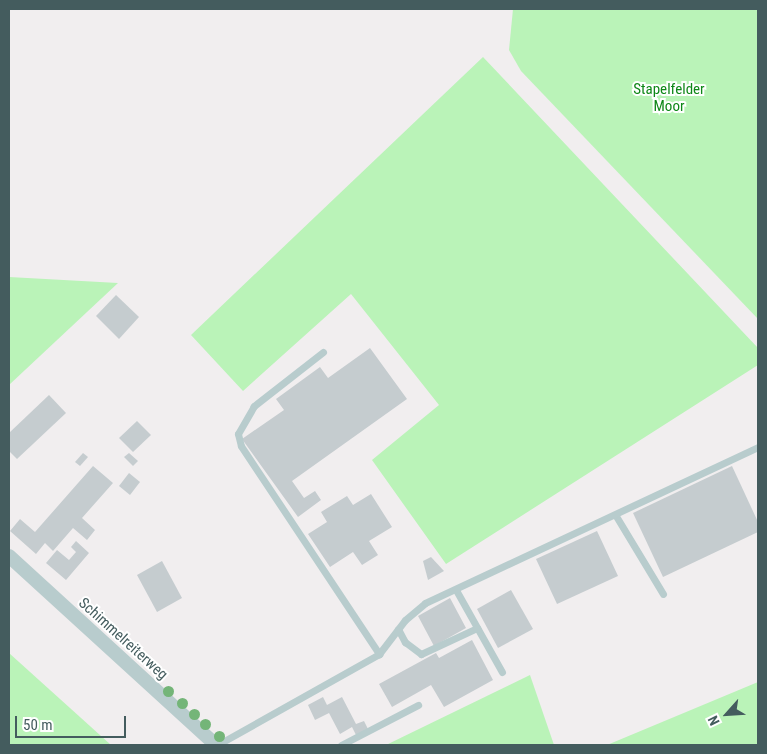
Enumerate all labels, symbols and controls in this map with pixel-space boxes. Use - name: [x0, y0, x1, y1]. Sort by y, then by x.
- park label: Stapelfelder Moor: [633, 80, 705, 115]
- street label: Schimmelreiterweg: [75, 594, 171, 684]
- north arrow: [702, 689, 752, 739]
- scale bar: [18, 706, 129, 738]
- text: N: [704, 713, 723, 728]
- text: 50 m: [23, 716, 53, 734]

